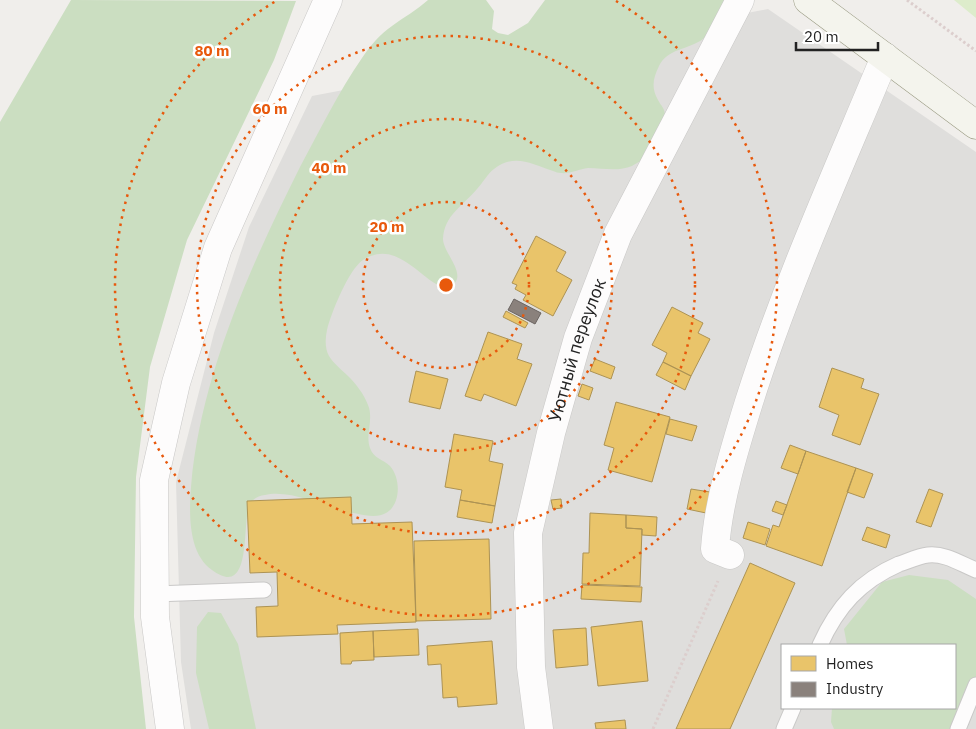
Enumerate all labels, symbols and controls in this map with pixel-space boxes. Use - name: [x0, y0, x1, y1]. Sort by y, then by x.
- scale bar: [796, 20, 878, 52]
- text: 20 m: [804, 27, 839, 46]
- text: 80 m: [195, 41, 229, 60]
- text: 60 m: [253, 99, 287, 118]
- text: 40 m: [312, 158, 346, 177]
- text: 20 m: [370, 217, 404, 236]
- street label: Уютный переулок: [543, 275, 611, 425]
- centre of rings: [437, 276, 455, 294]
- legend: [781, 644, 956, 709]
- text: Homes: [826, 654, 874, 673]
- text: Industry: [826, 679, 884, 698]

